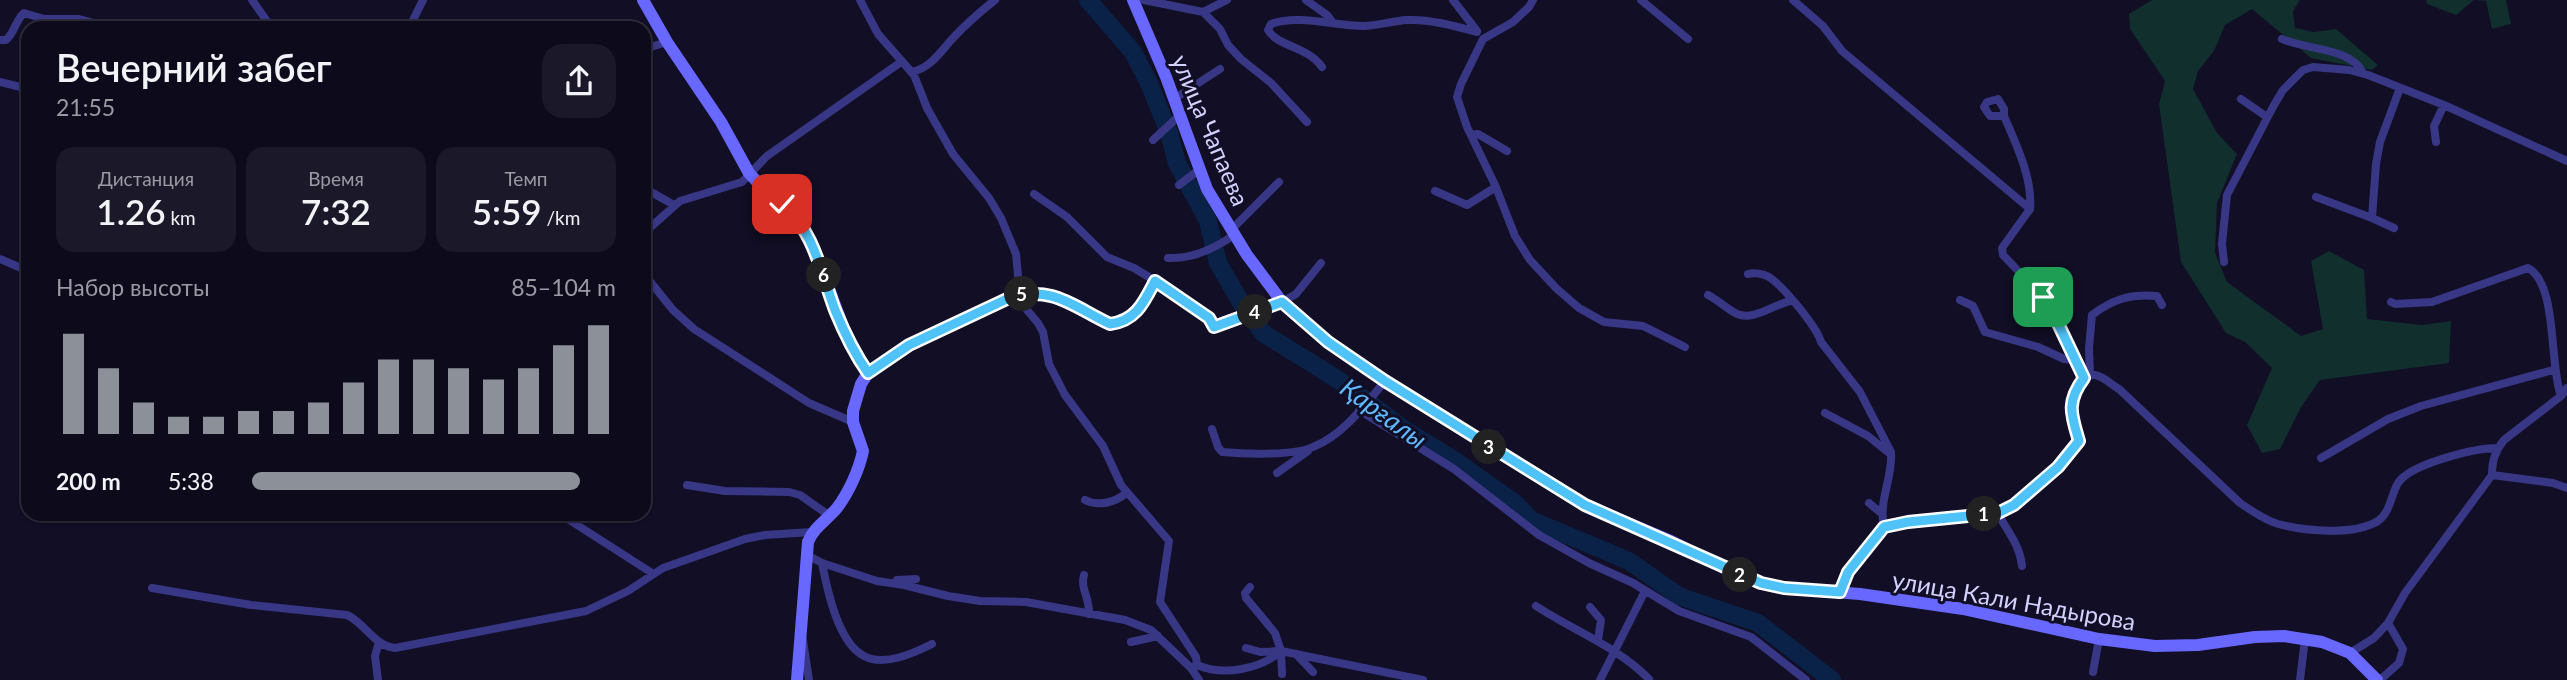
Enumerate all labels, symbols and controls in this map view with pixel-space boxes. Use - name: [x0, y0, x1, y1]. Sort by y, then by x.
- text: Вечерний забег: [56, 44, 332, 90]
- button: share: [542, 44, 616, 118]
- street label: улица Чапаева: [1166, 50, 1256, 210]
- text: 21:55: [56, 93, 115, 121]
- text: Дистанция: [98, 167, 194, 190]
- text: Время: [308, 167, 364, 190]
- text: Темп: [504, 167, 548, 190]
- pin: [752, 174, 812, 234]
- icon: check: [763, 185, 801, 223]
- text: 1.26: [96, 190, 166, 232]
- text: 7:32: [301, 190, 371, 232]
- text: 5:59: [472, 190, 542, 232]
- text: km: [166, 206, 196, 229]
- text: /km: [542, 206, 580, 229]
- pin: 6: [806, 258, 842, 292]
- text: 6: [818, 263, 829, 286]
- pin: [2013, 267, 2073, 327]
- text: Набор высоты: [56, 273, 210, 301]
- text: 85–104 m: [511, 273, 616, 301]
- pin: 5: [1004, 276, 1040, 312]
- icon: arrive: [2024, 278, 2062, 316]
- text: 5: [1016, 282, 1027, 305]
- pin: 4: [1238, 294, 1272, 330]
- text: 4: [1249, 300, 1260, 323]
- water label: Қарғалы: [1335, 371, 1433, 455]
- pin: 3: [1472, 430, 1506, 464]
- text: 3: [1483, 435, 1494, 458]
- text: 200 m: [56, 467, 121, 495]
- text: 5:38: [168, 467, 214, 495]
- pin: 1: [1966, 496, 2002, 532]
- text: 1: [1978, 502, 1989, 525]
- pin: 2: [1722, 558, 1758, 592]
- text: 2: [1734, 563, 1745, 586]
- street label: улица Кали Надырова: [1890, 564, 2138, 636]

